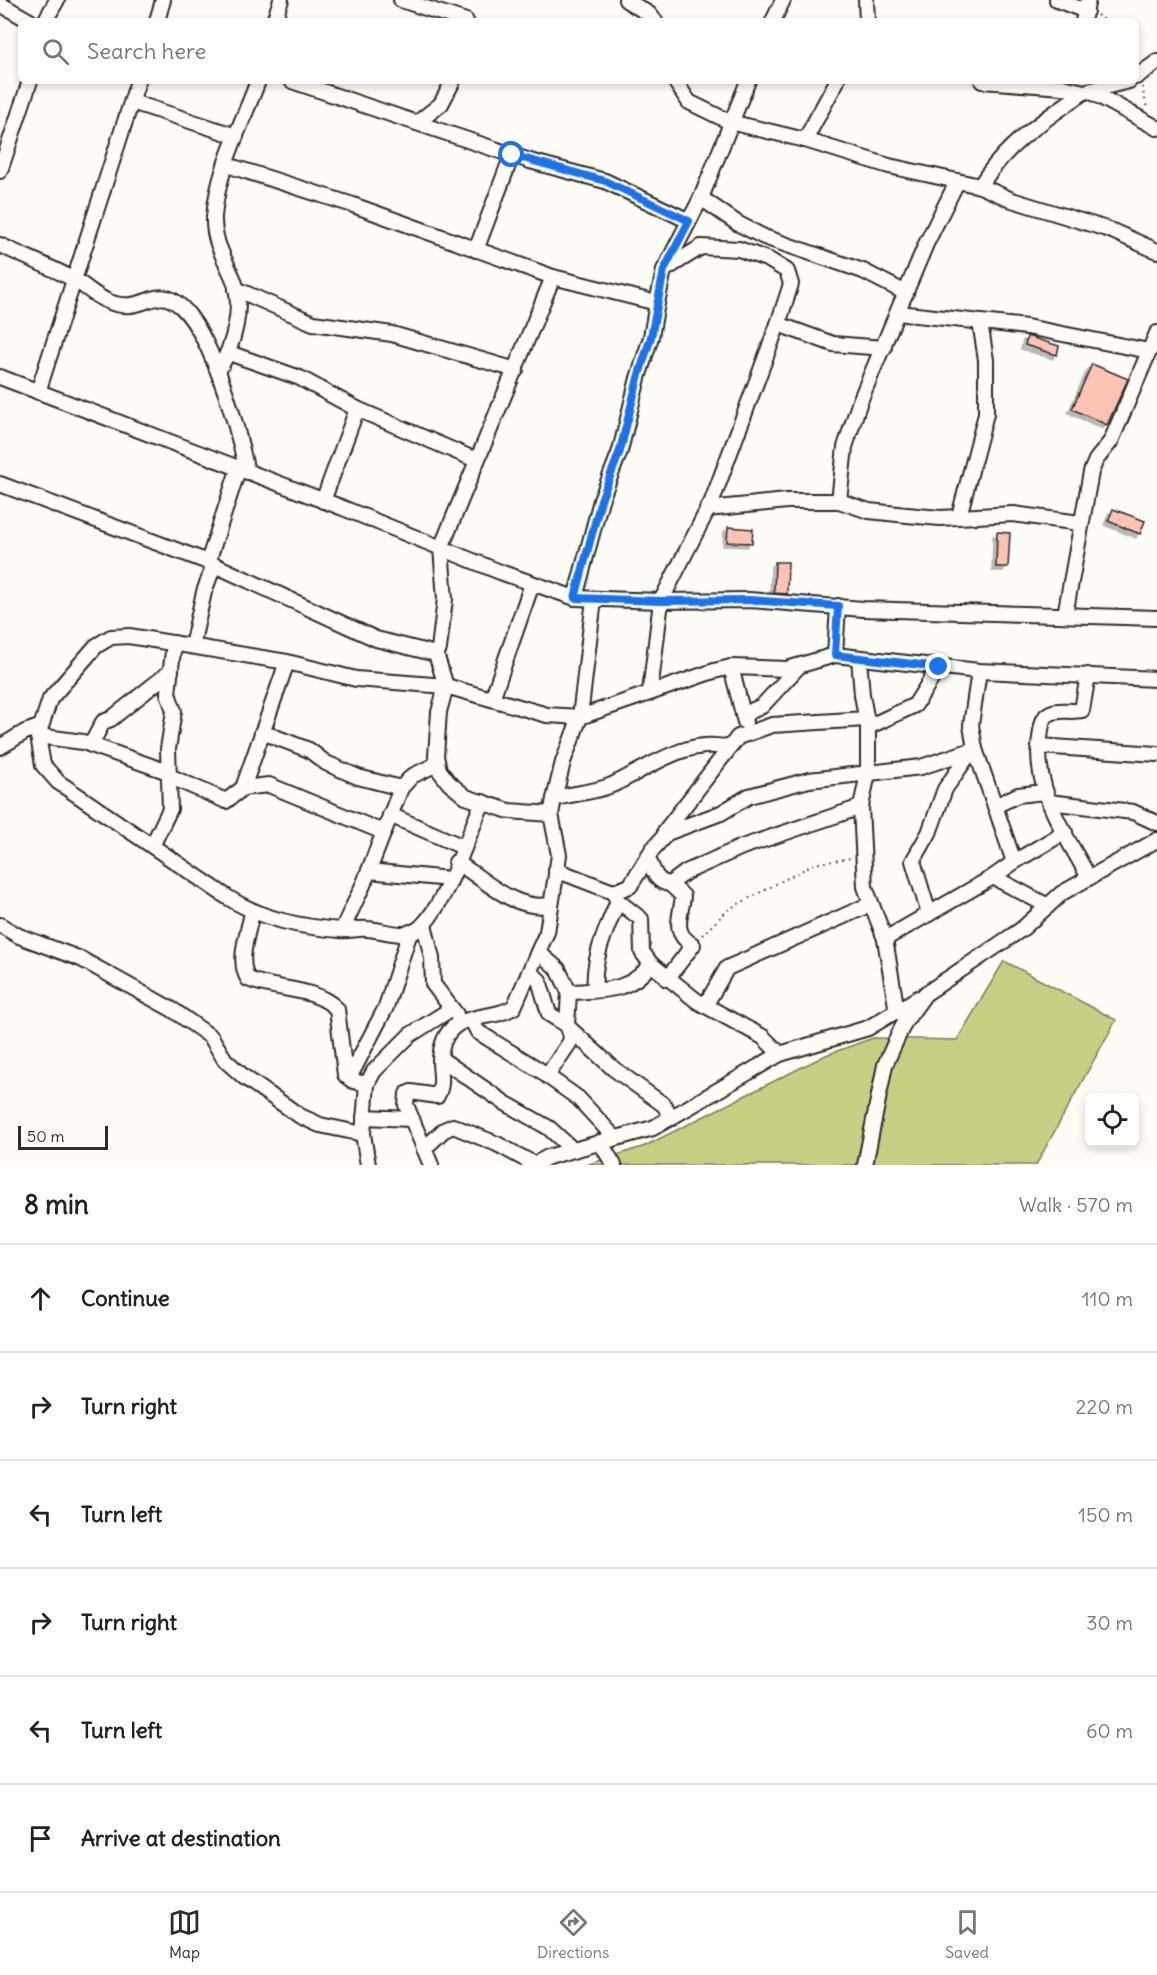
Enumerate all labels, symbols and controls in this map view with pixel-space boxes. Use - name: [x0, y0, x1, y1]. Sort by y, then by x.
- search box: [18, 18, 1139, 84]
- icon: search: [39, 35, 72, 68]
- text: Search here: [87, 37, 206, 65]
- route start: [498, 141, 524, 167]
- route end: [925, 653, 951, 679]
- map controls: [1085, 1093, 1139, 1147]
- button: locate: [1085, 1093, 1139, 1147]
- scale bar: [18, 1123, 108, 1150]
- text: 50 m: [27, 1126, 65, 1146]
- text: 8 min: [24, 1188, 89, 1221]
- text: Walk · 570 m: [1019, 1192, 1133, 1217]
- icon: ahead: [24, 1282, 57, 1315]
- text: Continue: [81, 1284, 170, 1312]
- text: 110 m: [1082, 1286, 1133, 1311]
- icon: right: [24, 1390, 57, 1423]
- text: Turn right: [81, 1392, 177, 1420]
- text: 220 m: [1076, 1394, 1133, 1419]
- icon: left: [24, 1498, 57, 1531]
- text: Turn left: [81, 1500, 162, 1528]
- text: 150 m: [1078, 1502, 1133, 1527]
- icon: right: [24, 1606, 57, 1639]
- text: Turn right: [81, 1608, 177, 1636]
- text: 30 m: [1086, 1610, 1133, 1635]
- icon: left: [24, 1714, 57, 1747]
- text: Turn left: [81, 1716, 162, 1744]
- text: 60 m: [1086, 1718, 1133, 1743]
- icon: arrive: [24, 1822, 57, 1855]
- text: Arrive at destination: [81, 1824, 281, 1852]
- tab: Map: [168, 1906, 201, 1962]
- tab: Directions: [537, 1906, 609, 1962]
- tab: Saved: [945, 1906, 989, 1962]

